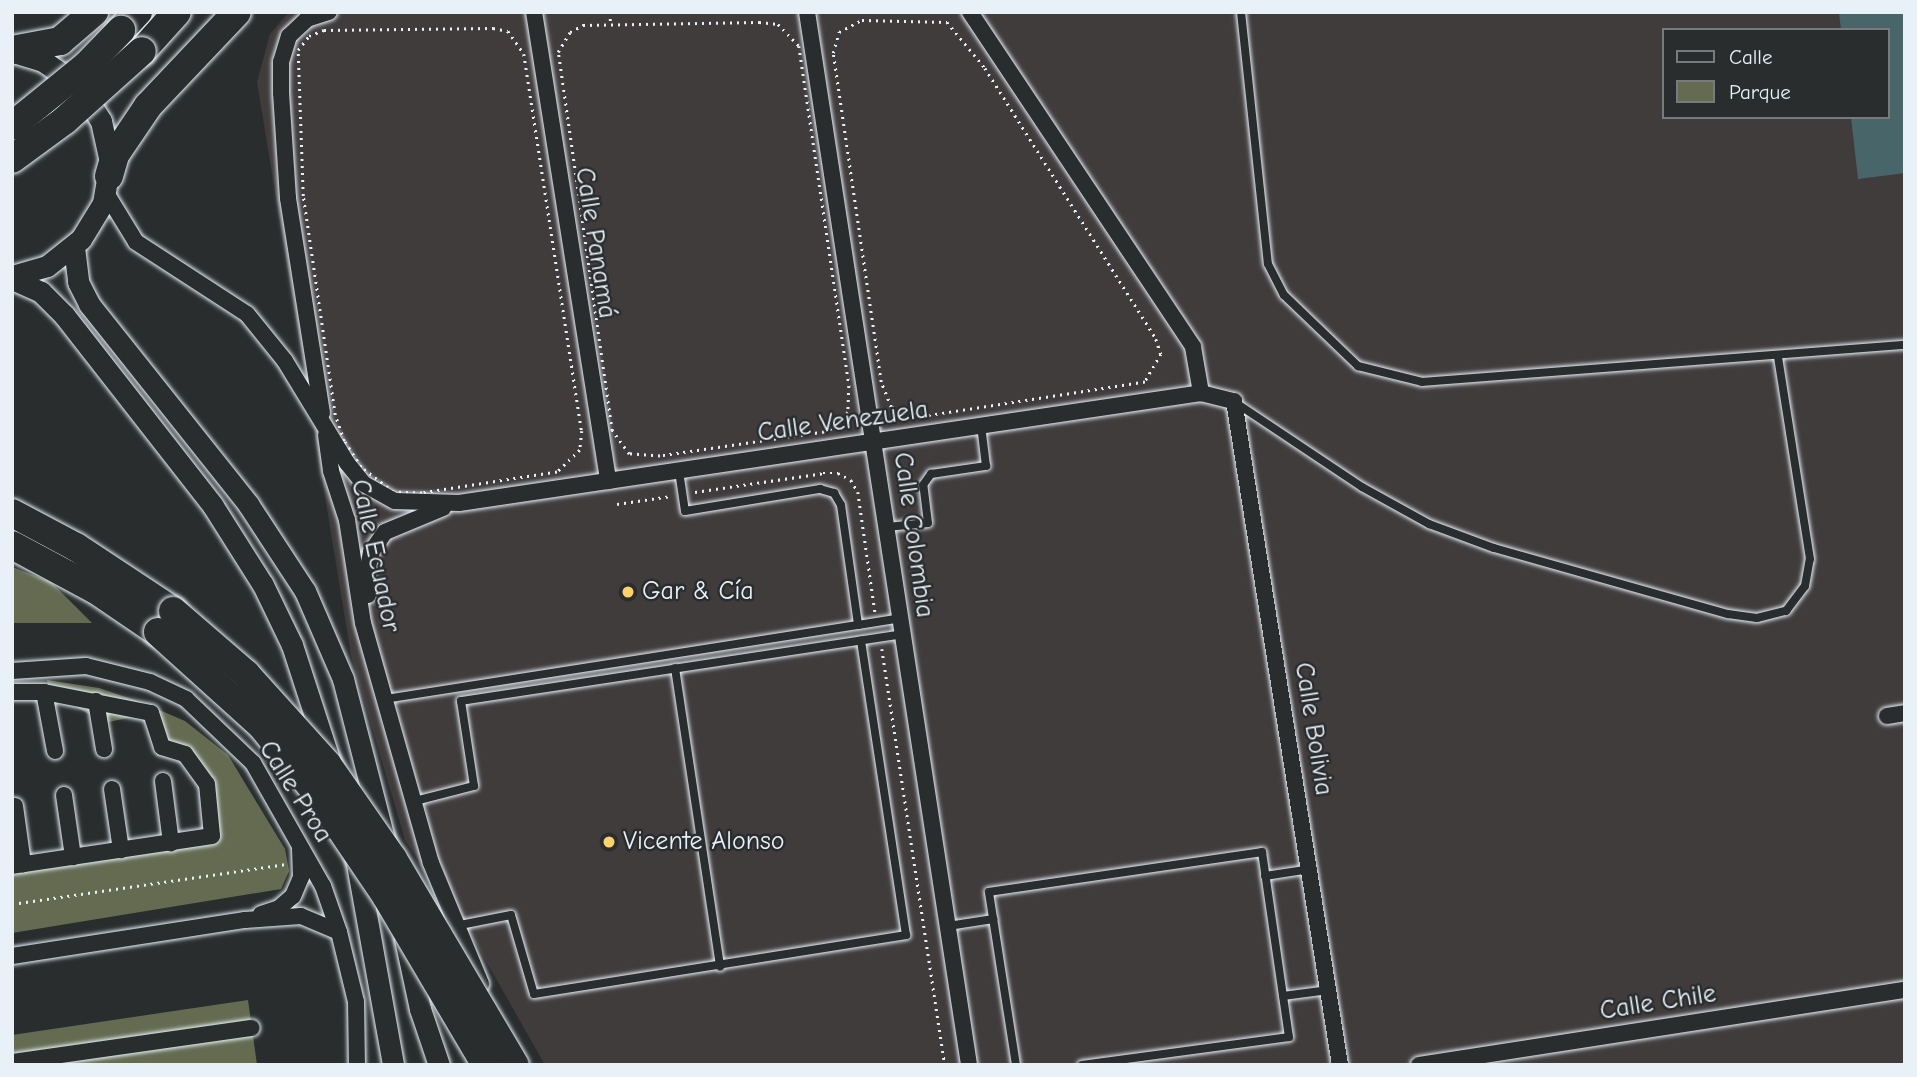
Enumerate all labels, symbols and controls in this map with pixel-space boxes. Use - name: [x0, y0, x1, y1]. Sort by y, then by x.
- legend: [1661, 28, 1889, 119]
- text: Calle: [1729, 45, 1772, 69]
- text: Parque: [1729, 80, 1791, 104]
- street label: Calle Panamá: [568, 165, 622, 321]
- street label: Calle Venezuela: [756, 395, 930, 449]
- street label: Calle Colombia: [886, 450, 940, 620]
- street label: Calle Ecuador: [344, 477, 406, 635]
- place label: Gar & Cía: [642, 576, 754, 608]
- marker: Gar & Cía: [620, 584, 636, 600]
- street label: Calle Bolivia: [1287, 660, 1339, 798]
- street label: Calle Proa: [252, 735, 338, 849]
- place label: Vicente Alonso: [623, 826, 785, 858]
- marker: Vicente Alonso: [601, 834, 617, 850]
- street label: Calle Chile: [1598, 978, 1718, 1028]

